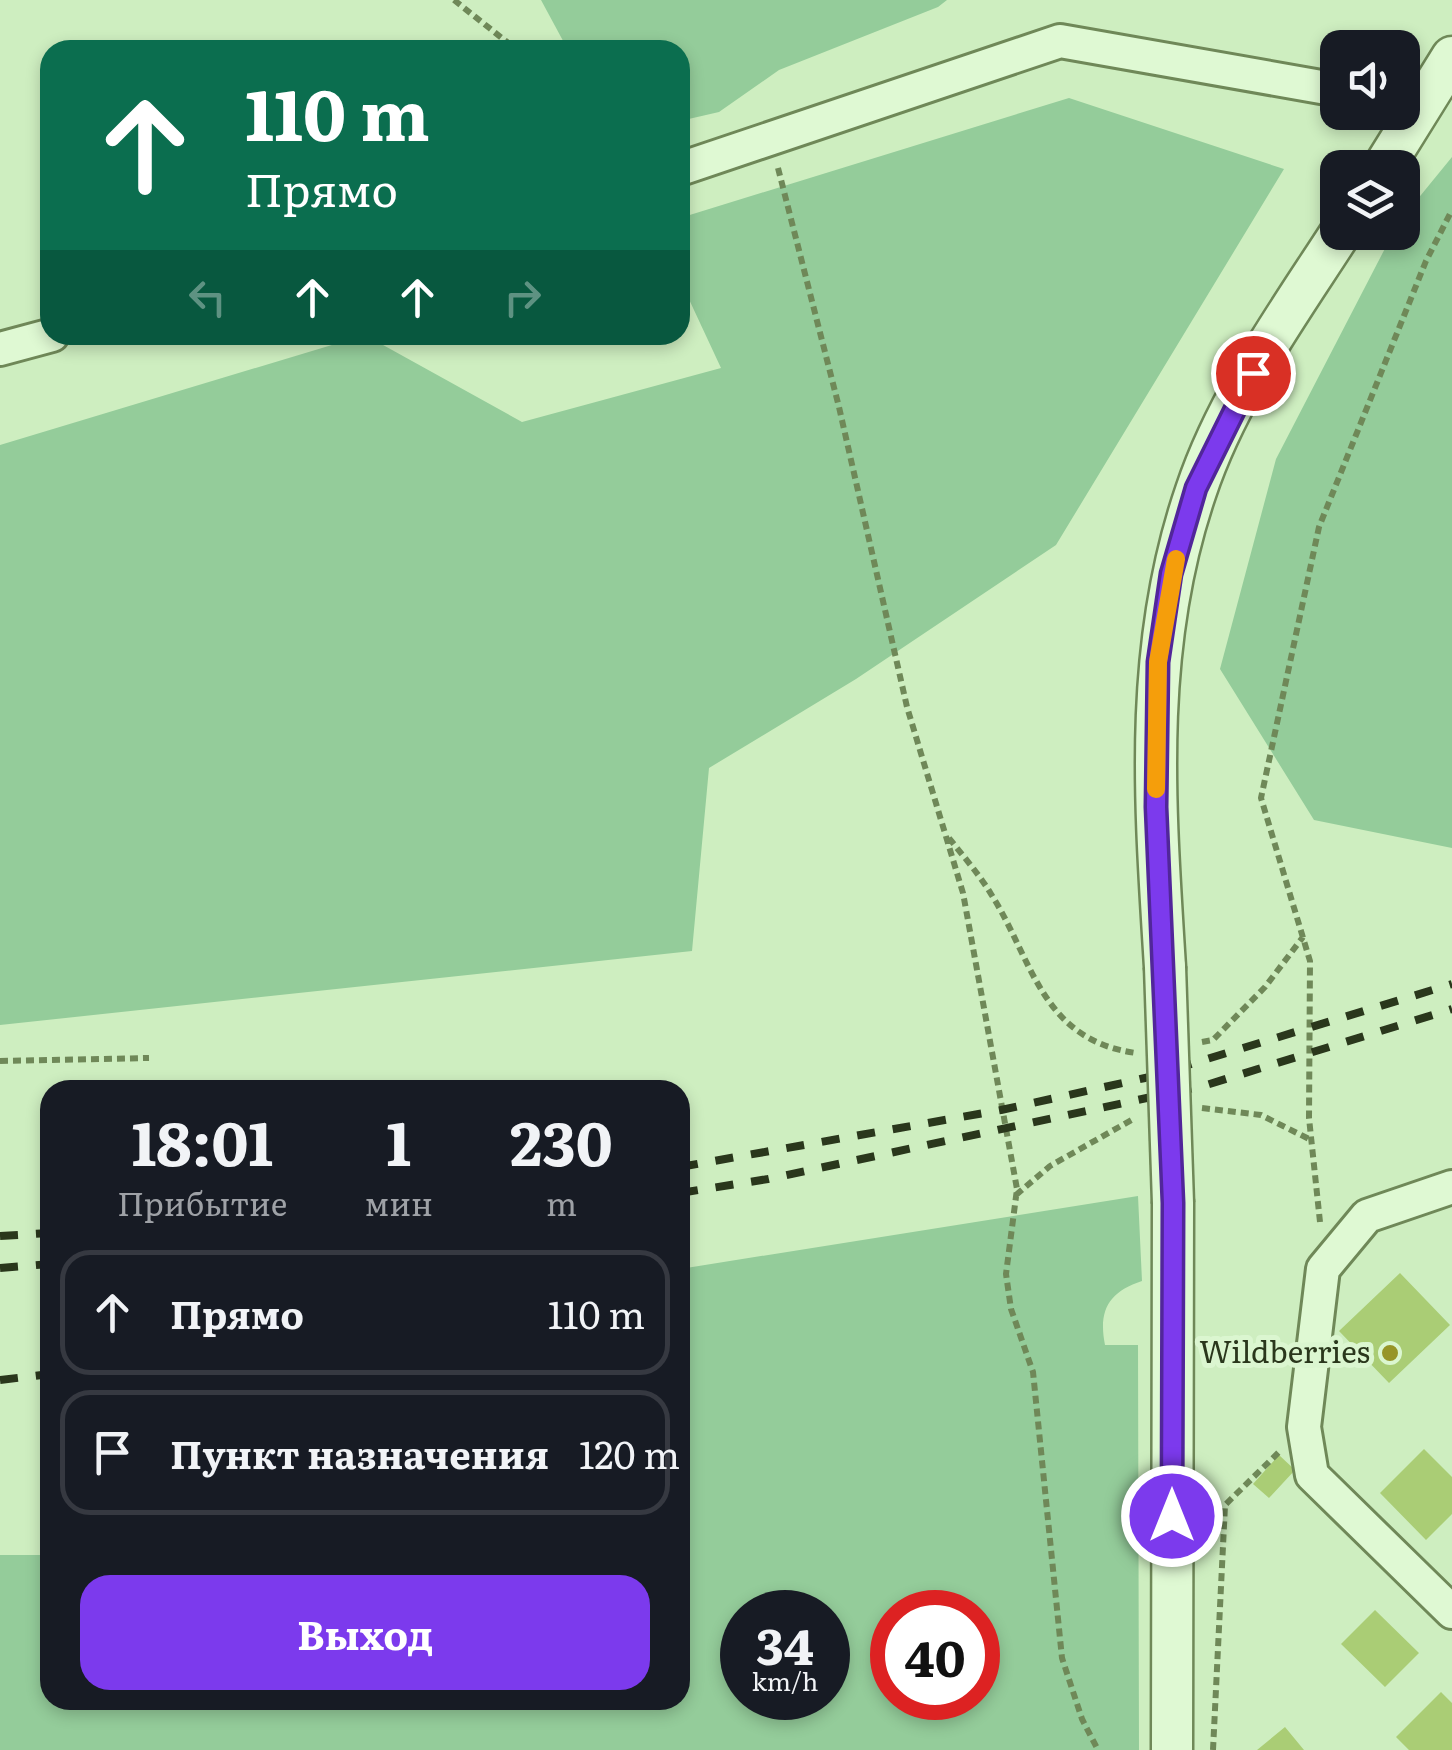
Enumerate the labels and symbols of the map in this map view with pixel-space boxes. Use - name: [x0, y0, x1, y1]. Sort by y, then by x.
- pin: [1211, 331, 1296, 416]
- place label: Wildberries: [1199, 1328, 1370, 1372]
- marker: Wildberries: [1379, 1342, 1401, 1364]
- position arrow: [1120, 1464, 1224, 1568]
- speed limit sign: 40: [870, 1590, 1000, 1720]

